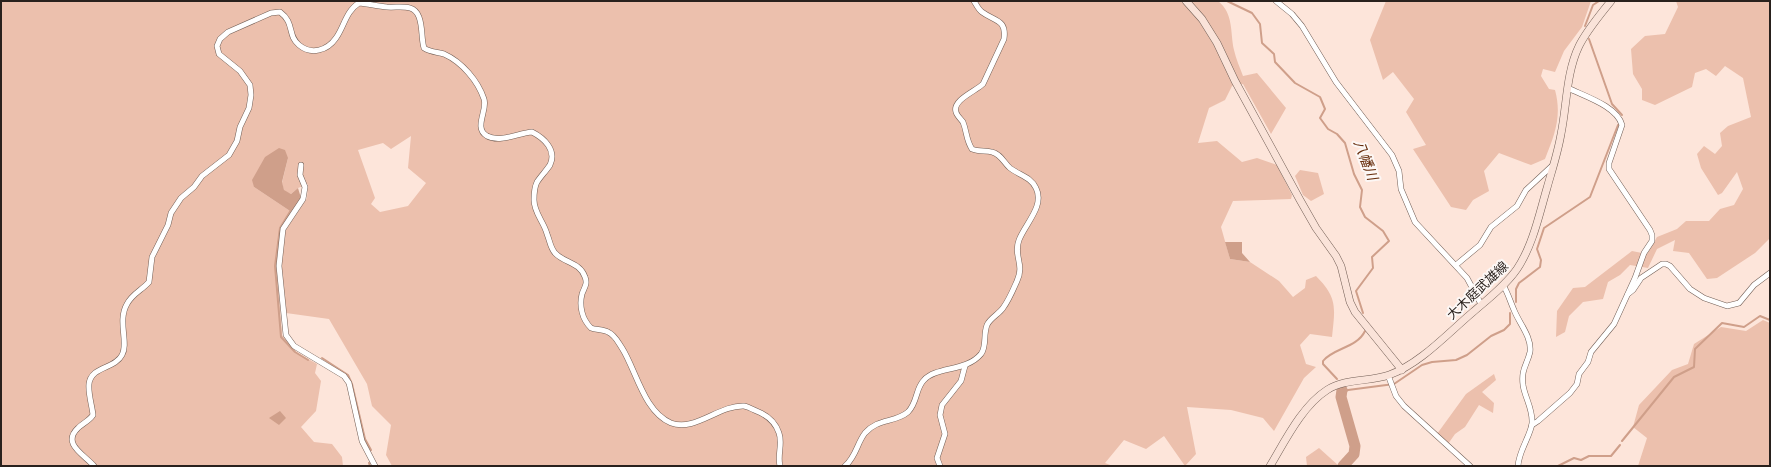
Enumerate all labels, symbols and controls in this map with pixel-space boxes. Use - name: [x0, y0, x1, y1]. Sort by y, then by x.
- water label: 八幡川: [1351, 138, 1382, 184]
- street label: 大木庭武雄線: [1444, 258, 1511, 322]

